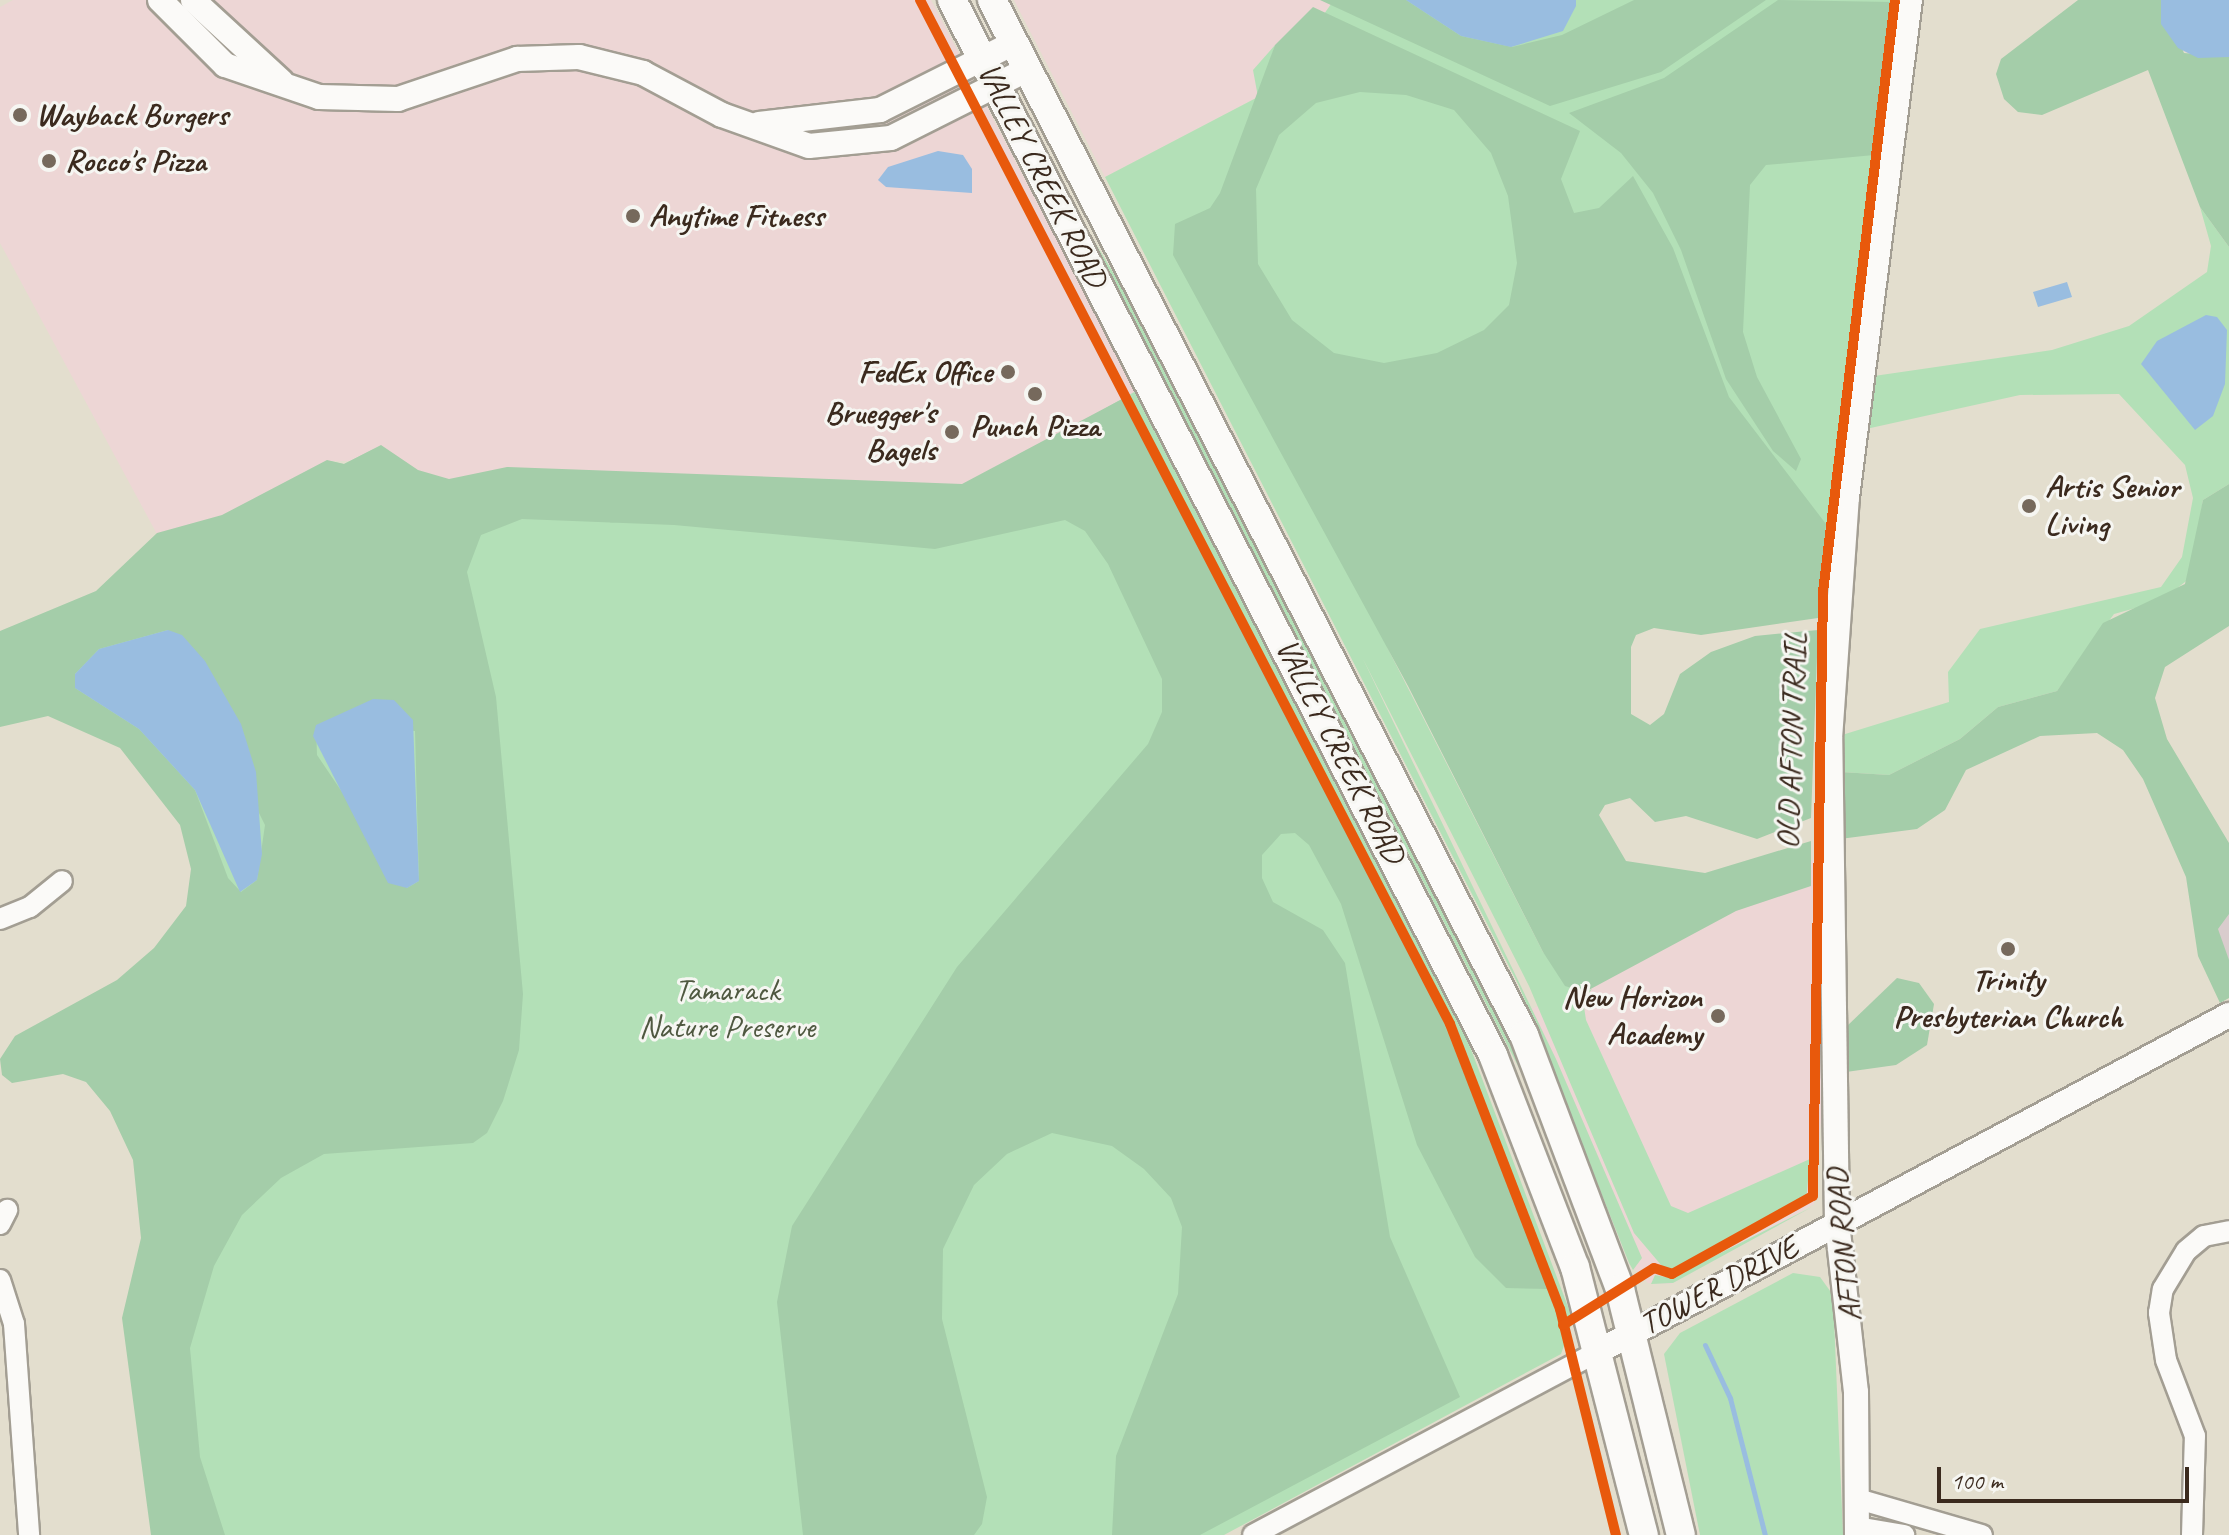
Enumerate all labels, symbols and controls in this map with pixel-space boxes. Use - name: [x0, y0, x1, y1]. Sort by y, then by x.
- street label: VALLEY CREEK ROAD: [968, 55, 1116, 295]
- place label: Wayback Burgers: [36, 96, 228, 134]
- marker: Wayback Burgers: [11, 106, 29, 124]
- place label: Rocco's Pizza: [65, 142, 206, 180]
- marker: Rocco's Pizza: [40, 152, 58, 170]
- place label: Anytime Fitness: [649, 197, 824, 235]
- marker: Anytime Fitness: [624, 207, 642, 225]
- place label: FedEx Office: [859, 353, 992, 391]
- marker: FedEx Office: [999, 363, 1017, 381]
- marker: Punch Pizza: [1026, 385, 1044, 403]
- place label: Bruegger's Bagels: [825, 395, 936, 470]
- place label: Punch Pizza: [970, 407, 1100, 445]
- marker: Bruegger's Bagels: [943, 423, 961, 441]
- place label: Artis Senior Living: [2045, 469, 2178, 544]
- marker: Artis Senior Living: [2020, 497, 2038, 515]
- street label: VALLEY CREEK ROAD: [1266, 631, 1414, 871]
- street label: OLD AFTON TRAIL: [1769, 633, 1815, 849]
- marker: Trinity Presbyterian Church: [1999, 940, 2017, 958]
- place label: Trinity Presbyterian Church: [1893, 962, 2123, 1037]
- park label: Tamarack Nature Preserve: [639, 972, 815, 1047]
- place label: New Horizon Academy: [1563, 979, 1702, 1054]
- marker: New Horizon Academy: [1709, 1007, 1727, 1025]
- street label: AFTON ROAD: [1818, 1167, 1870, 1323]
- street label: TOWER DRIVE: [1633, 1228, 1805, 1344]
- scale bar: [1941, 1451, 2193, 1501]
- text: 100 m: [1951, 1466, 2003, 1496]

